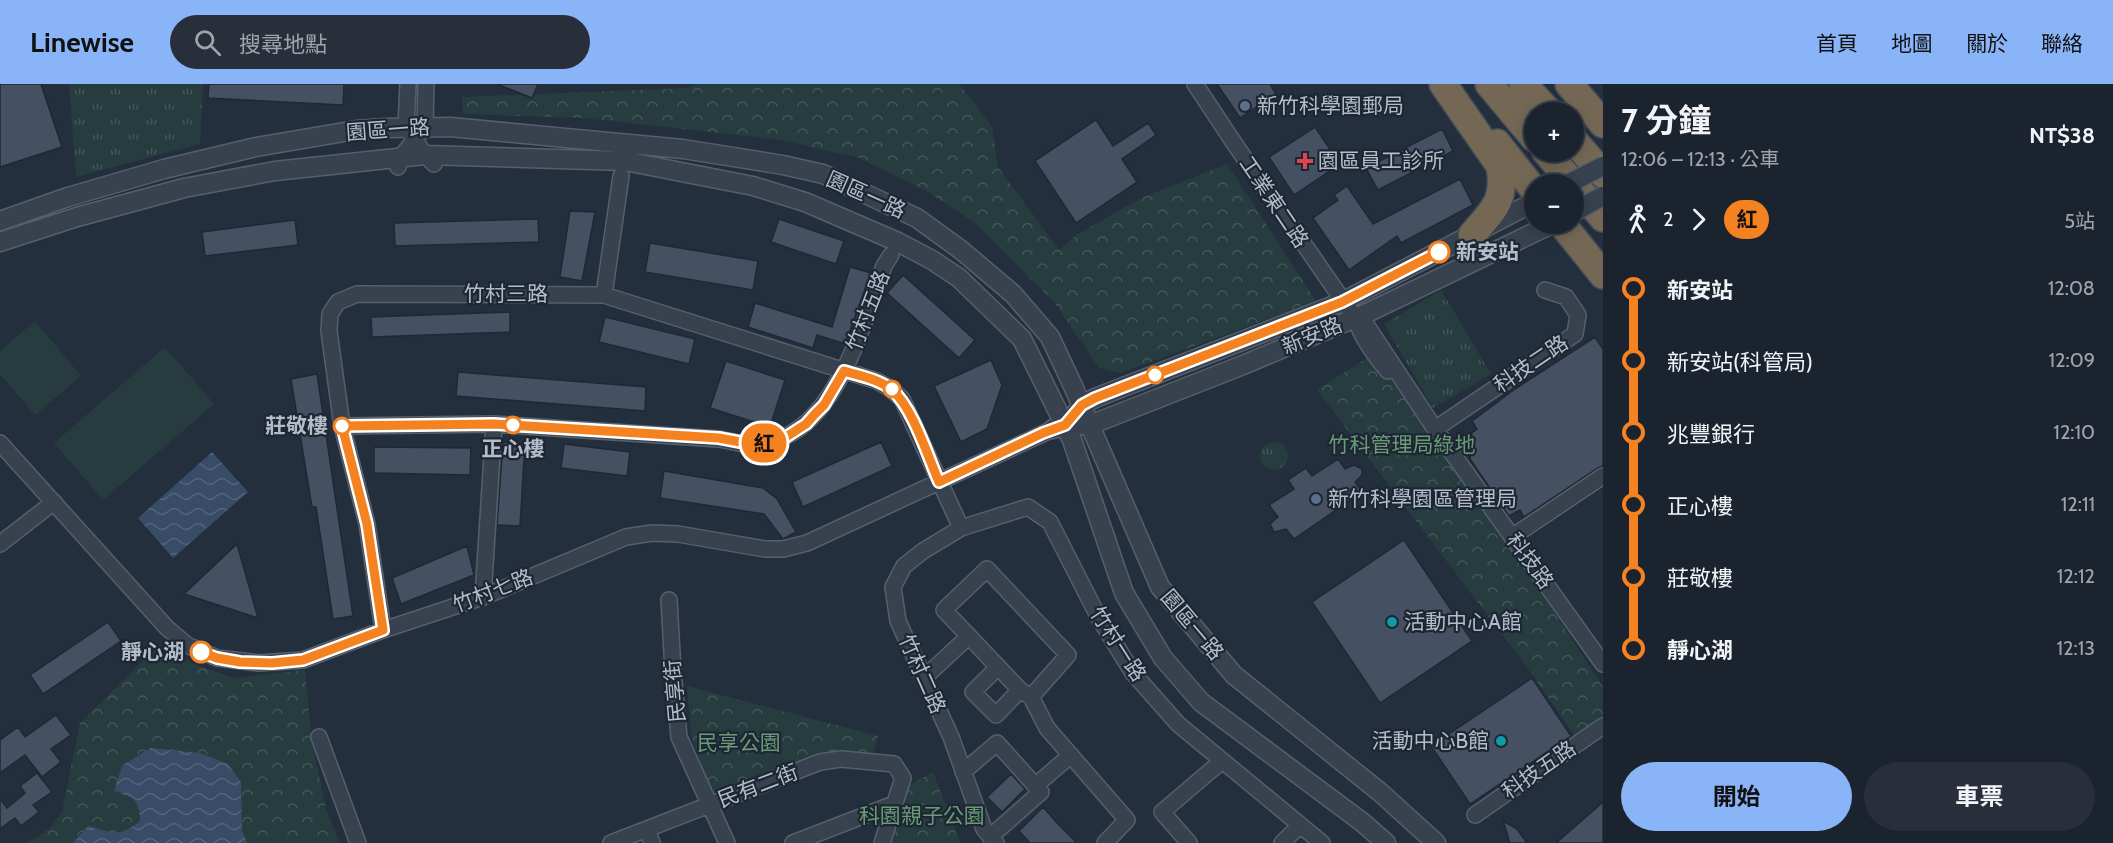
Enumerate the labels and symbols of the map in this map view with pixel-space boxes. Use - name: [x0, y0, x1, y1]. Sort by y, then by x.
- place label: 新竹科學園郵局: [1257, 93, 1404, 118]
- marker: 新竹科學園郵局: [1238, 99, 1252, 113]
- street label: 園區一路: [345, 114, 431, 145]
- place label: 園區員工診所: [1318, 148, 1444, 173]
- street label: 工業東二路: [1235, 151, 1314, 252]
- marker: 園區員工診所: [1296, 152, 1314, 170]
- street label: 園區一路: [823, 166, 910, 223]
- place label: 新安站: [1456, 239, 1519, 264]
- marker: 新安站: [1428, 241, 1450, 263]
- street label: 竹村五路: [841, 267, 894, 355]
- street label: 竹村三路: [464, 281, 548, 306]
- street label: 新安路: [1278, 312, 1346, 359]
- street label: 科技二路: [1489, 330, 1573, 397]
- unlabelled marker: [1146, 366, 1164, 384]
- unlabelled marker: [883, 380, 901, 398]
- place label: 莊敬樓: [265, 413, 328, 438]
- marker: 正心樓: [504, 416, 522, 434]
- marker: 莊敬樓: [333, 417, 351, 435]
- line badge: 紅: [744, 424, 783, 462]
- park label: 竹科管理局綠地: [1329, 432, 1476, 457]
- place label: 正心樓: [482, 436, 545, 461]
- place label: 新竹科學園區管理局: [1328, 486, 1517, 511]
- marker: 新竹科學園區管理局: [1309, 492, 1323, 506]
- street label: 科技路: [1502, 528, 1559, 594]
- street label: 竹村七路: [449, 564, 537, 617]
- street label: 園區一路: [1156, 584, 1229, 665]
- street label: 竹村一路: [1085, 602, 1152, 686]
- place label: 活動中心A館: [1404, 609, 1522, 634]
- marker: 活動中心A館: [1385, 615, 1399, 629]
- street label: 竹村二路: [894, 630, 951, 717]
- place label: 靜心湖: [121, 639, 184, 664]
- marker: 靜心湖: [190, 641, 212, 663]
- street label: 民享街: [659, 659, 690, 724]
- place label: 活動中心B館: [1371, 728, 1489, 753]
- park label: 民享公園: [697, 730, 781, 755]
- marker: 活動中心B館: [1494, 734, 1508, 748]
- street label: 科技五路: [1497, 735, 1580, 804]
- street label: 民有二街: [714, 759, 802, 812]
- park label: 科園親子公園: [859, 803, 985, 828]

